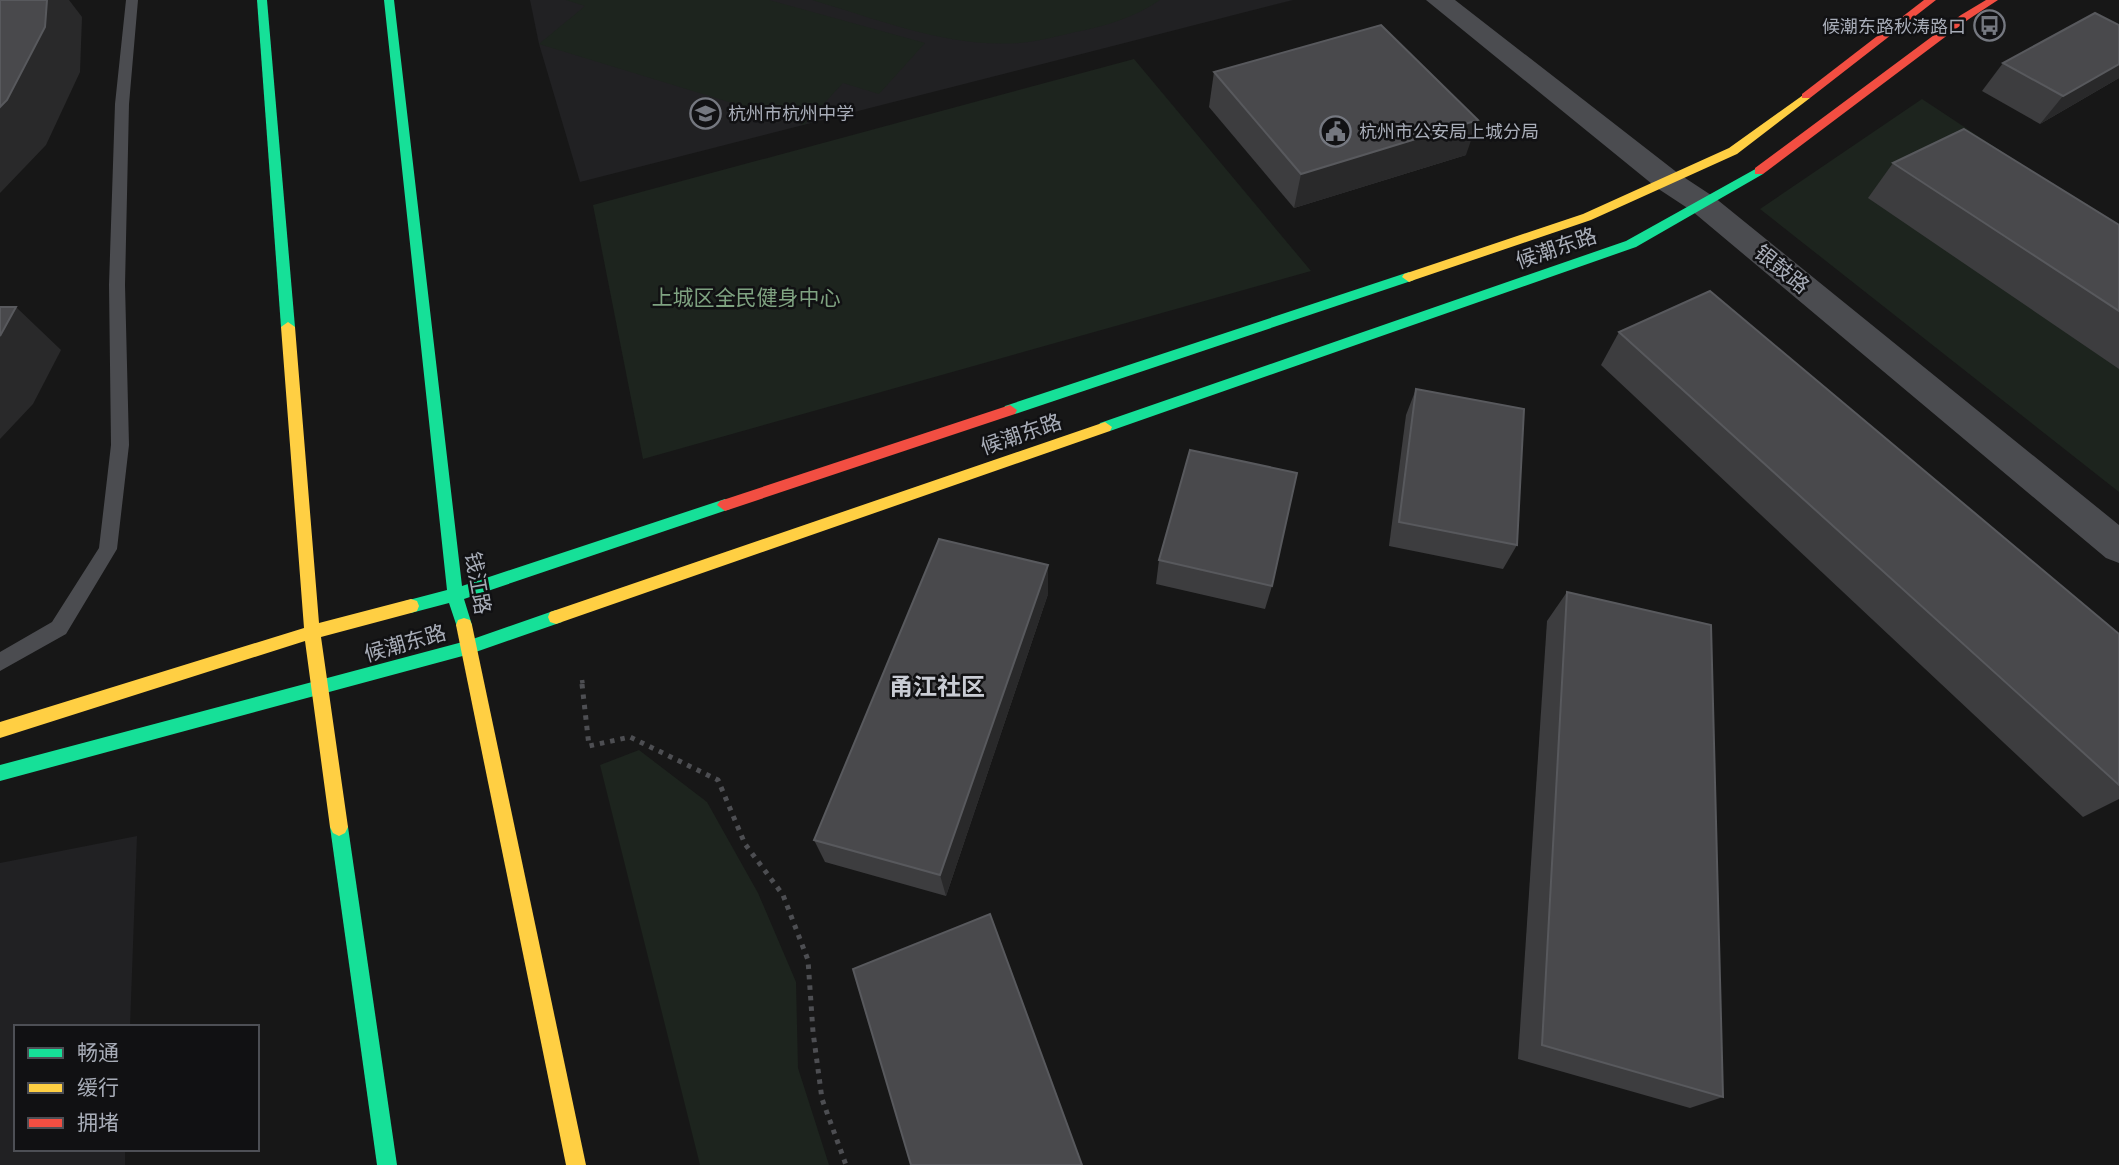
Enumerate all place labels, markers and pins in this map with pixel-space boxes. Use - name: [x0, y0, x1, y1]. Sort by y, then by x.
- bus stop icon: 候潮东路秋涛路口: [1972, 9, 2006, 43]
- place label: 候潮东路秋涛路口: [1822, 15, 1966, 38]
- school or university icon: 杭州市杭州中学: [688, 96, 722, 130]
- place label: 杭州市杭州中学: [728, 102, 854, 125]
- public building icon: 杭州市公安局上城分局: [1319, 114, 1353, 148]
- place label: 杭州市公安局上城分局: [1359, 120, 1539, 143]

